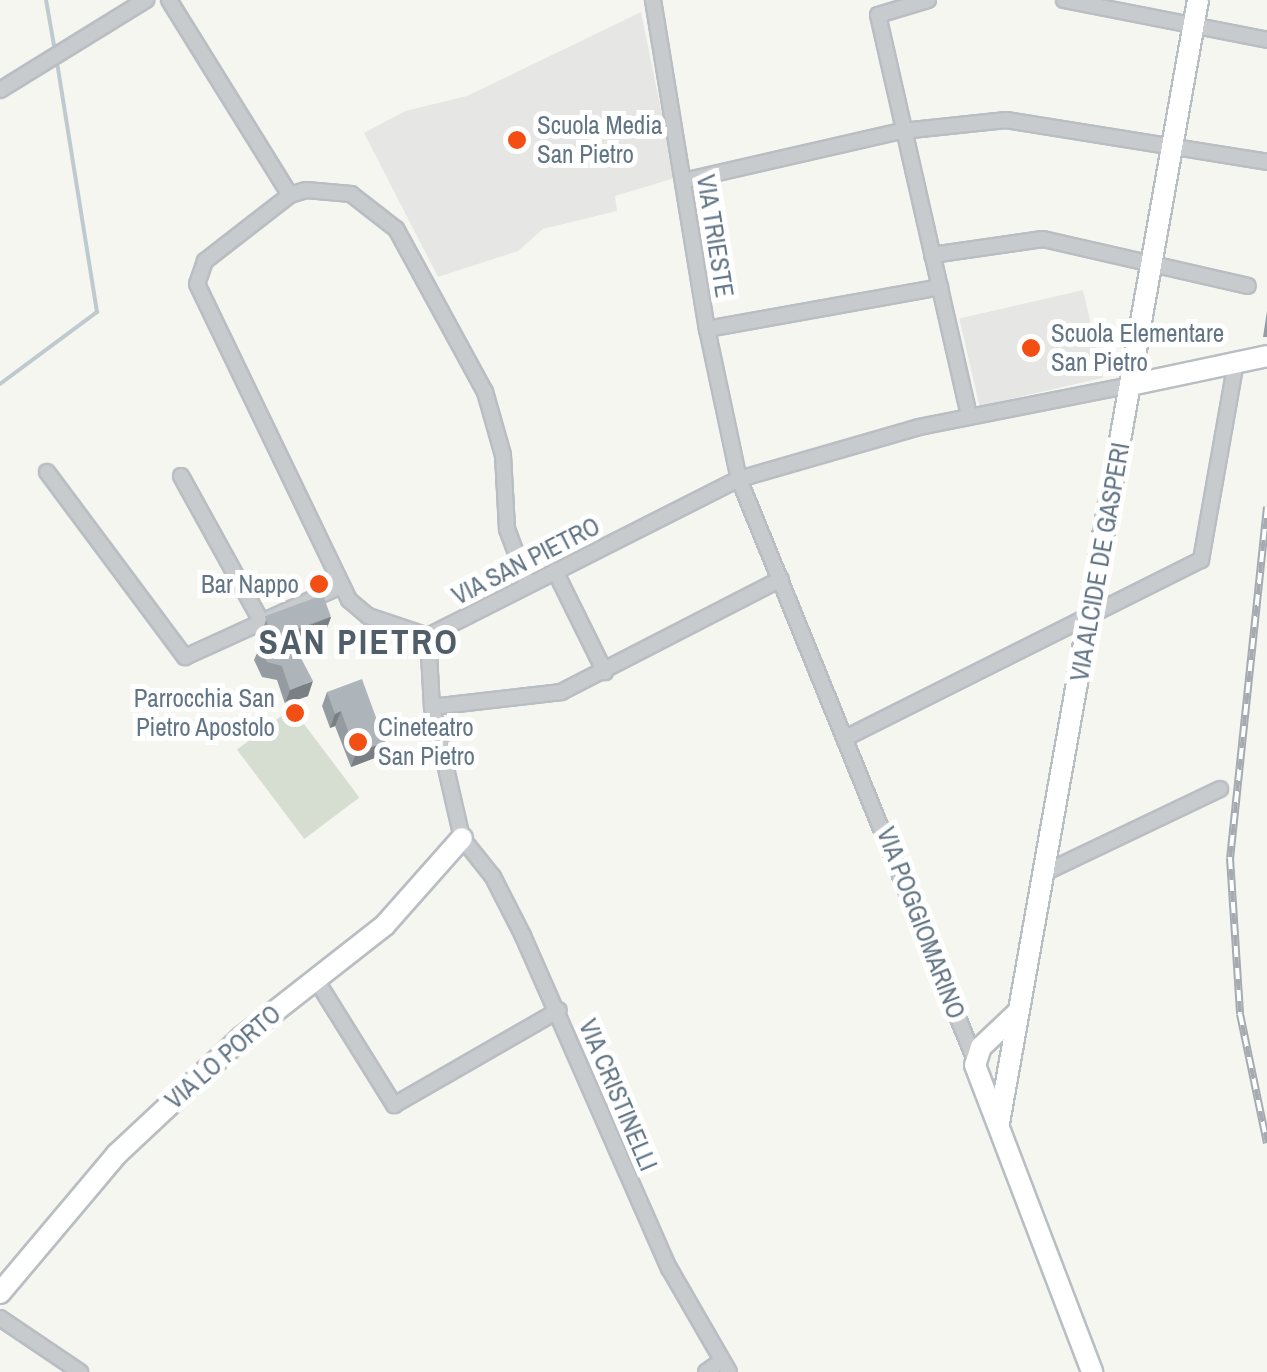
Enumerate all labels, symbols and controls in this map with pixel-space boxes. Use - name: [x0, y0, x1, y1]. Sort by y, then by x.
- place label: Scuola Media San Pietro: [537, 111, 662, 170]
- marker: Scuola Media San Pietro: [506, 129, 528, 151]
- street label: VIA TRIESTE: [690, 172, 740, 300]
- place label: Scuola Elementare San Pietro: [1051, 319, 1224, 378]
- marker: Scuola Elementare San Pietro: [1020, 337, 1042, 359]
- street label: VIA ALCIDE DE GASPERI: [1064, 439, 1136, 685]
- street label: VIA SAN PIETRO: [447, 511, 605, 611]
- place label: Bar Nappo: [201, 569, 299, 599]
- marker: Bar Nappo: [308, 573, 330, 595]
- district label: SAN PIETRO: [259, 621, 459, 663]
- place label: Parrocchia San Pietro Apostolo: [134, 684, 275, 743]
- marker: Parrocchia San Pietro Apostolo: [284, 702, 306, 724]
- place label: Cineteatro San Pietro: [378, 713, 475, 772]
- marker: Cineteatro San Pietro: [347, 731, 369, 753]
- street label: VIA POGGIOMARINO: [870, 822, 972, 1024]
- street label: VIA LO PORTO: [159, 998, 287, 1116]
- street label: VIA CRISTINELLI: [572, 1014, 664, 1176]

